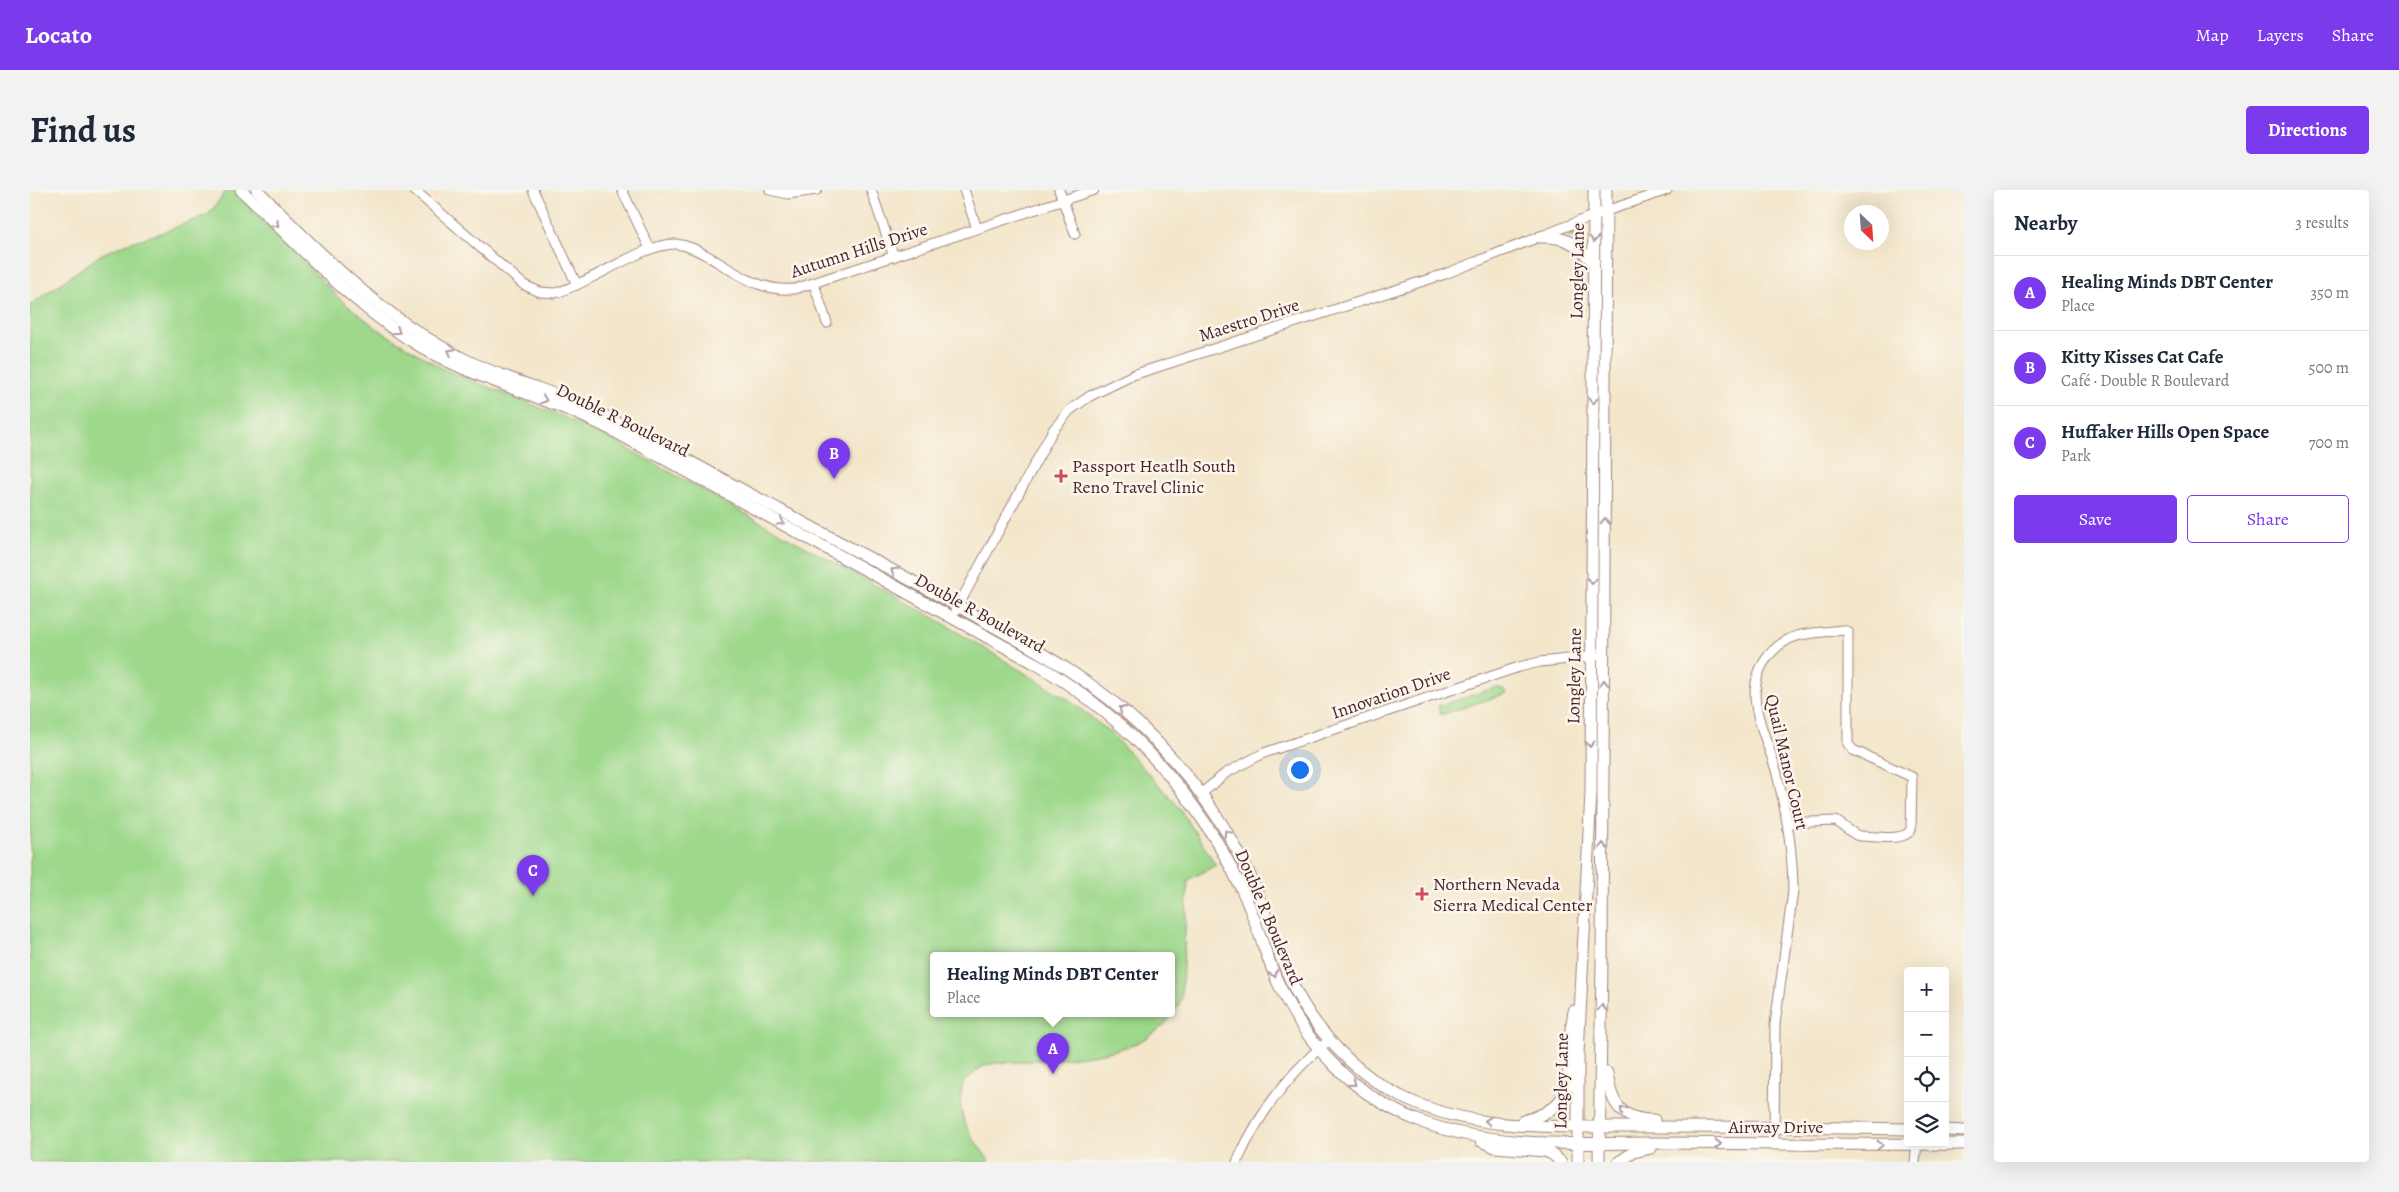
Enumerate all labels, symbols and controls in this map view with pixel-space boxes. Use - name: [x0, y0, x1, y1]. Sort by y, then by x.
- text: Locato: [25, 19, 92, 51]
- text: Map: [2196, 23, 2229, 47]
- text: Layers: [2257, 23, 2304, 47]
- text: Share: [2332, 23, 2374, 47]
- text: Find us: [30, 106, 136, 154]
- button: Directions: [2246, 106, 2369, 154]
- north arrow: [1844, 205, 1889, 250]
- text: Nearby: [2014, 209, 2077, 237]
- text: 3 results: [2295, 212, 2349, 234]
- street label: Autumn Hills Drive: [787, 217, 930, 284]
- one-way arrow: [270, 218, 279, 227]
- street label: Longley Lane: [1564, 223, 1590, 319]
- one-way arrow: [1589, 235, 1600, 243]
- text: Healing Minds DBT Center: [2061, 269, 2273, 295]
- text: A: [2025, 282, 2035, 304]
- text: 350 m: [2310, 282, 2349, 304]
- street label: Maestro Drive: [1196, 292, 1302, 348]
- text: Place: [2061, 295, 2095, 317]
- one-way arrow: [391, 325, 401, 334]
- text: Kitty Kisses Cat Cafe: [2061, 344, 2223, 370]
- one-way arrow: [447, 348, 456, 358]
- text: B: [2025, 357, 2035, 379]
- text: 500 m: [2309, 357, 2349, 379]
- text: Café · Double R Boulevard: [2061, 370, 2229, 392]
- street label: Double R Boulevard: [552, 377, 694, 463]
- one-way arrow: [539, 394, 548, 404]
- one-way arrow: [1588, 398, 1598, 405]
- text: Huffaker Hills Open Space: [2061, 419, 2269, 445]
- text: C: [2025, 432, 2035, 454]
- text: 700 m: [2309, 432, 2349, 454]
- pin: B: [818, 438, 850, 479]
- text: Park: [2061, 445, 2091, 467]
- place label: Passport Heatlh South Reno Travel Clinic: [1072, 454, 1236, 499]
- marker: Passport Heatlh South Reno Travel Clinic: [1054, 469, 1068, 483]
- button: Save: [2014, 495, 2177, 543]
- button: Share: [2187, 495, 2349, 543]
- one-way arrow: [776, 516, 785, 526]
- one-way arrow: [1600, 517, 1610, 524]
- one-way arrow: [890, 567, 899, 577]
- street label: Double R Boulevard: [911, 567, 1050, 659]
- one-way arrow: [1587, 578, 1597, 585]
- street label: Longley Lane: [1561, 628, 1587, 724]
- street label: Innovation Drive: [1328, 661, 1454, 725]
- one-way arrow: [1599, 679, 1609, 687]
- street label: Quail Manor Court: [1760, 692, 1814, 832]
- one-way arrow: [1119, 706, 1128, 715]
- one-way arrow: [1585, 740, 1595, 748]
- your location: [1287, 757, 1313, 783]
- one-way arrow: [1223, 829, 1233, 838]
- one-way arrow: [1598, 842, 1608, 850]
- street label: Double R Boulevard: [1230, 845, 1309, 989]
- pin: C: [517, 855, 549, 896]
- place label: Northern Nevada Sierra Medical Center: [1433, 872, 1592, 917]
- marker: Northern Nevada Sierra Medical Center: [1415, 887, 1429, 901]
- popup: [930, 952, 1175, 1017]
- text: Healing Minds DBT Center: [946, 961, 1159, 987]
- map controls: [1904, 967, 1949, 1147]
- button: +: [1904, 967, 1949, 1012]
- one-way arrow: [1268, 969, 1279, 978]
- text: Place: [946, 987, 980, 1009]
- one-way arrow: [1596, 1004, 1607, 1012]
- button: −: [1904, 1012, 1949, 1057]
- pin: A: [1037, 1033, 1069, 1074]
- street label: Longley Lane: [1548, 1033, 1574, 1129]
- button: locate: [1904, 1057, 1949, 1102]
- one-way arrow: [1347, 1077, 1356, 1085]
- button: layers: [1904, 1102, 1949, 1147]
- one-way arrow: [1619, 1107, 1628, 1116]
- street label: Airway Drive: [1728, 1115, 1823, 1139]
- one-way arrow: [1484, 1116, 1492, 1127]
- one-way arrow: [1714, 1139, 1722, 1149]
- one-way arrow: [1877, 1140, 1885, 1150]

